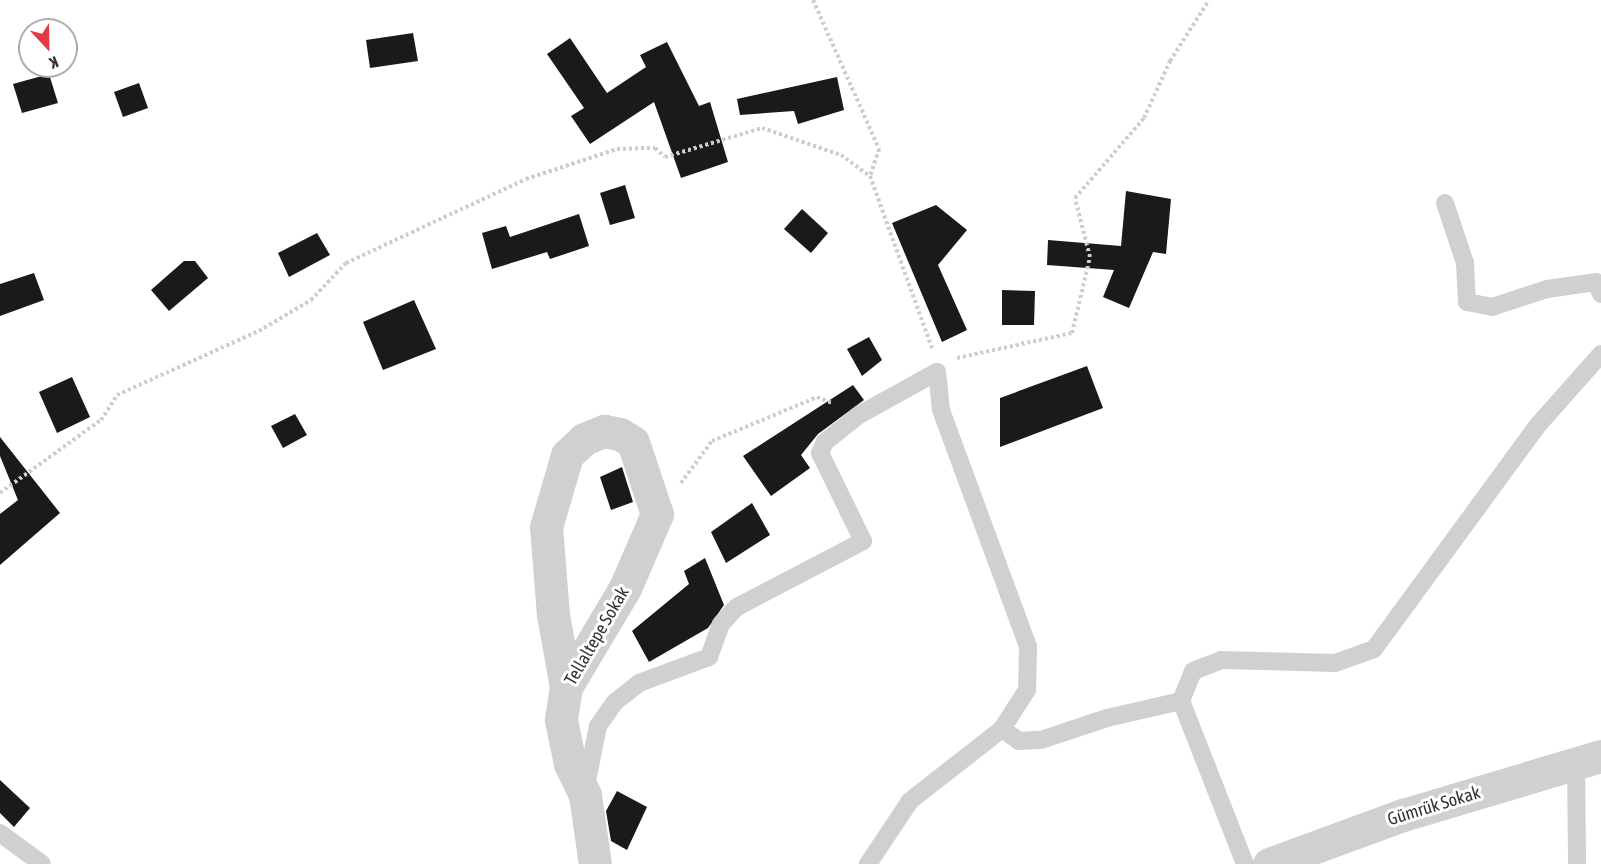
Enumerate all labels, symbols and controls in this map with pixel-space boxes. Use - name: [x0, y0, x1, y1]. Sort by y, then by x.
- north arrow: [18, 18, 78, 78]
- text: K: [47, 53, 61, 73]
- street label: Tellaltepe Sokak: [560, 583, 634, 689]
- street label: Gümrük Sokak: [1385, 782, 1483, 830]

